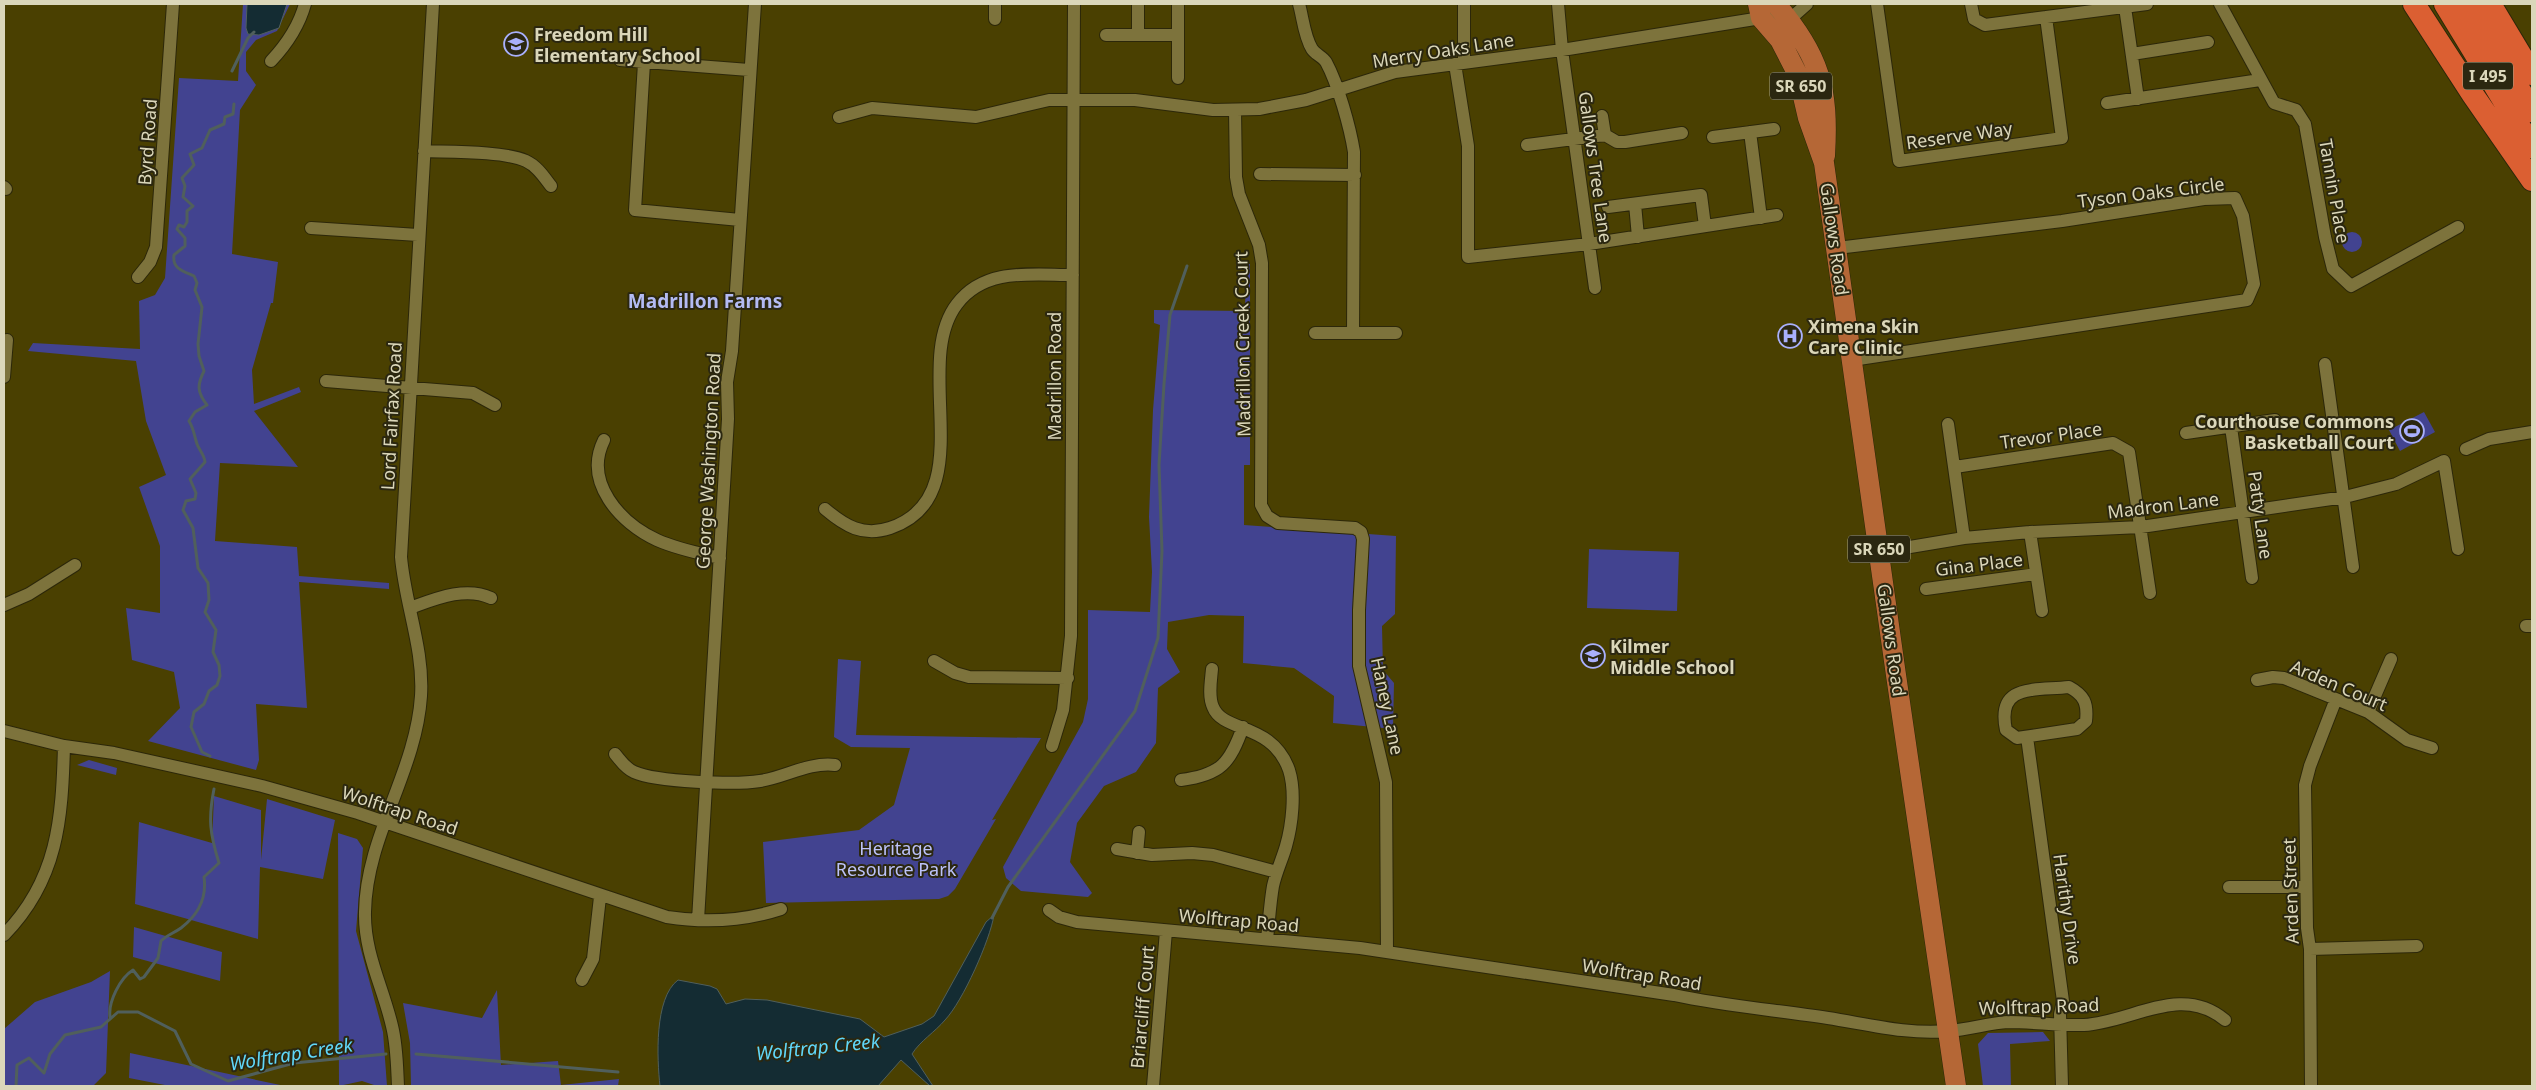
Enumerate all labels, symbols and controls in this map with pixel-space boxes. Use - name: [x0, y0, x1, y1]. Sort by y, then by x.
- place label: Freedom Hill Elementary School: [534, 22, 701, 67]
- street label: Merry Oaks Lane: [1370, 27, 1516, 73]
- school or university icon: Freedom Hill Elementary School: [503, 31, 529, 57]
- road number: I 495: [2463, 62, 2513, 90]
- road number: SR 650: [1770, 72, 1832, 100]
- street label: Gallows Tree Lane: [1574, 90, 1618, 244]
- street label: Byrd Road: [132, 98, 162, 186]
- street label: Reserve Way: [1904, 116, 2015, 154]
- street label: Tannin Place: [2314, 137, 2356, 245]
- street label: Tyson Oaks Circle: [2076, 171, 2226, 213]
- street label: Gallows Road: [1815, 181, 1855, 297]
- street label: Madrillon Creek Court: [1228, 250, 1256, 437]
- district label: Madrillon Farms: [628, 288, 782, 314]
- street label: Madrillon Road: [1042, 312, 1066, 440]
- place label: Ximena Skin Care Clinic: [1808, 314, 1919, 359]
- hospital icon: Ximena Skin Care Clinic: [1777, 323, 1803, 349]
- street label: Lord Fairfax Road: [375, 341, 407, 491]
- street label: George Washington Road: [690, 352, 726, 570]
- place label: Courthouse Commons Basketball Court: [2195, 409, 2394, 454]
- street label: Trevor Place: [1999, 416, 2103, 454]
- sports icon: Courthouse Commons Basketball Court: [2399, 418, 2425, 444]
- street label: Patty Lane: [2243, 469, 2279, 561]
- street label: Madron Lane: [2106, 486, 2220, 524]
- road number: SR 650: [1848, 536, 1910, 562]
- street label: Gina Place: [1934, 547, 2024, 581]
- street label: Gallows Road: [1872, 582, 1912, 698]
- place label: Kilmer Middle School: [1610, 634, 1735, 679]
- school or university icon: Kilmer Middle School: [1580, 643, 1606, 669]
- street label: Arden Court: [2287, 654, 2392, 716]
- street label: Haney Lane: [1366, 655, 1410, 757]
- street label: Wolftrap Road: [339, 780, 461, 840]
- park label: Heritage Resource Park: [836, 836, 957, 881]
- street label: Arden Street: [2276, 837, 2304, 944]
- street label: Harithy Drive: [2048, 852, 2088, 966]
- street label: Wolftrap Road: [1178, 903, 1300, 937]
- street label: Briarcliff Court: [1125, 944, 1159, 1069]
- street label: Wolftrap Road: [1580, 953, 1704, 995]
- street label: Wolftrap Road: [1978, 992, 2100, 1020]
- water label: Wolftrap Creek: [755, 1028, 882, 1066]
- water label: Wolftrap Creek: [228, 1031, 355, 1077]

